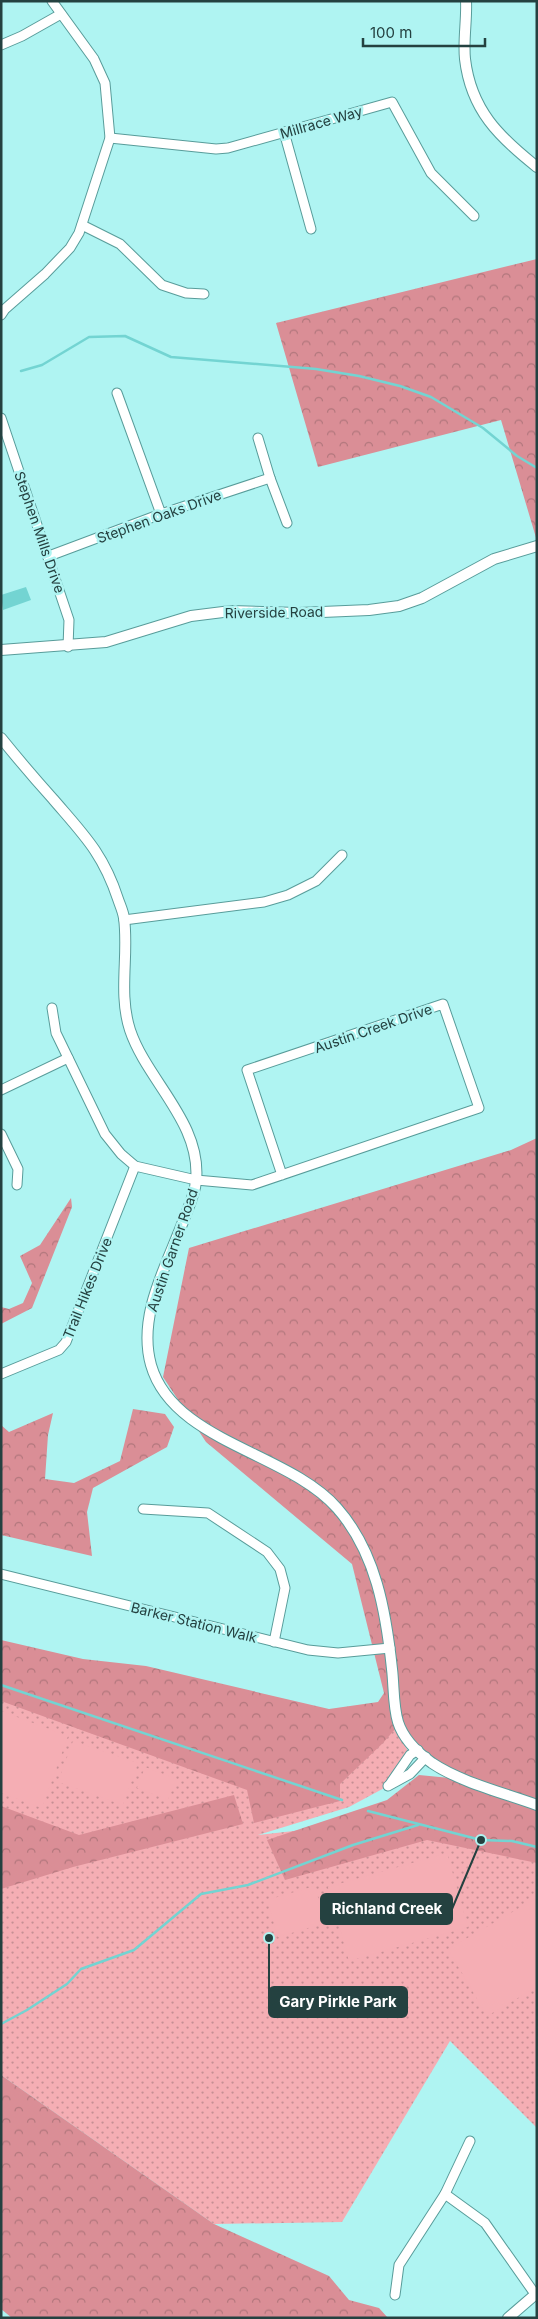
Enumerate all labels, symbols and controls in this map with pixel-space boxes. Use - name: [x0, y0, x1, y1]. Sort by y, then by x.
- scale bar: [363, 15, 486, 47]
- text: 100 m: [370, 23, 412, 42]
- street label: Millrace Way: [278, 102, 364, 142]
- street label: Stephen Mills Drive: [11, 469, 69, 595]
- street label: Stephen Oaks Drive: [94, 486, 224, 546]
- street label: Riverside Road: [225, 603, 323, 621]
- street label: Austin Creek Drive: [312, 1000, 434, 1056]
- street label: Austin Garner Road: [143, 1186, 201, 1314]
- street label: Trail Hikes Drive: [59, 1235, 115, 1341]
- street label: Barker Station Walk: [129, 1598, 259, 1646]
- callout: Richland Creek: [321, 1894, 452, 1924]
- text: Richland Creek: [332, 1899, 443, 1918]
- callout: Gary Pirkle Park: [269, 1987, 407, 2017]
- text: Gary Pirkle Park: [279, 1992, 397, 2011]

